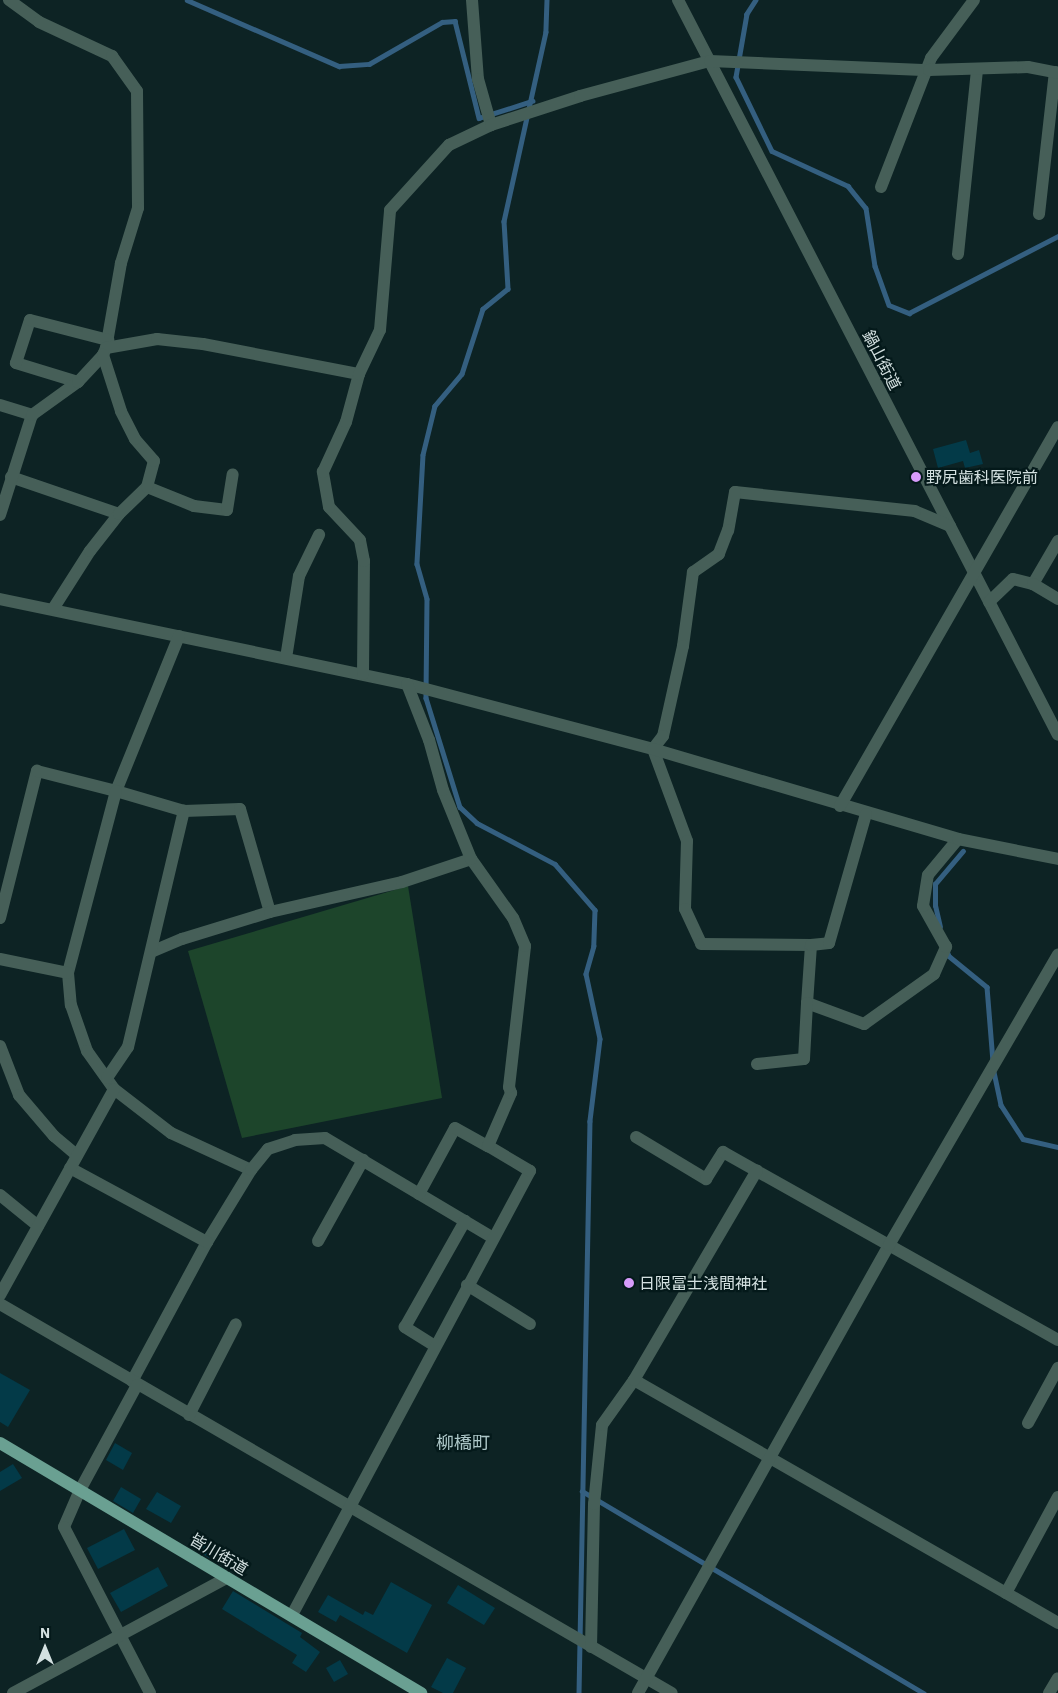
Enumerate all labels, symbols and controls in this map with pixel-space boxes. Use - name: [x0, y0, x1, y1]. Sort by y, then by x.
- street label: 鍋山街道: [859, 327, 905, 393]
- place label: 野尻歯科医院前: [926, 467, 1038, 487]
- marker: 野尻歯科医院前: [910, 471, 922, 483]
- place label: 日限冨士浅間神社: [639, 1273, 767, 1293]
- marker: 日限冨士浅間神社: [623, 1277, 635, 1289]
- district label: 柳橋町: [436, 1432, 490, 1454]
- street label: 皆川街道: [187, 1529, 251, 1579]
- north arrow: [20, 1623, 70, 1673]
- text: N: [40, 1624, 50, 1642]

